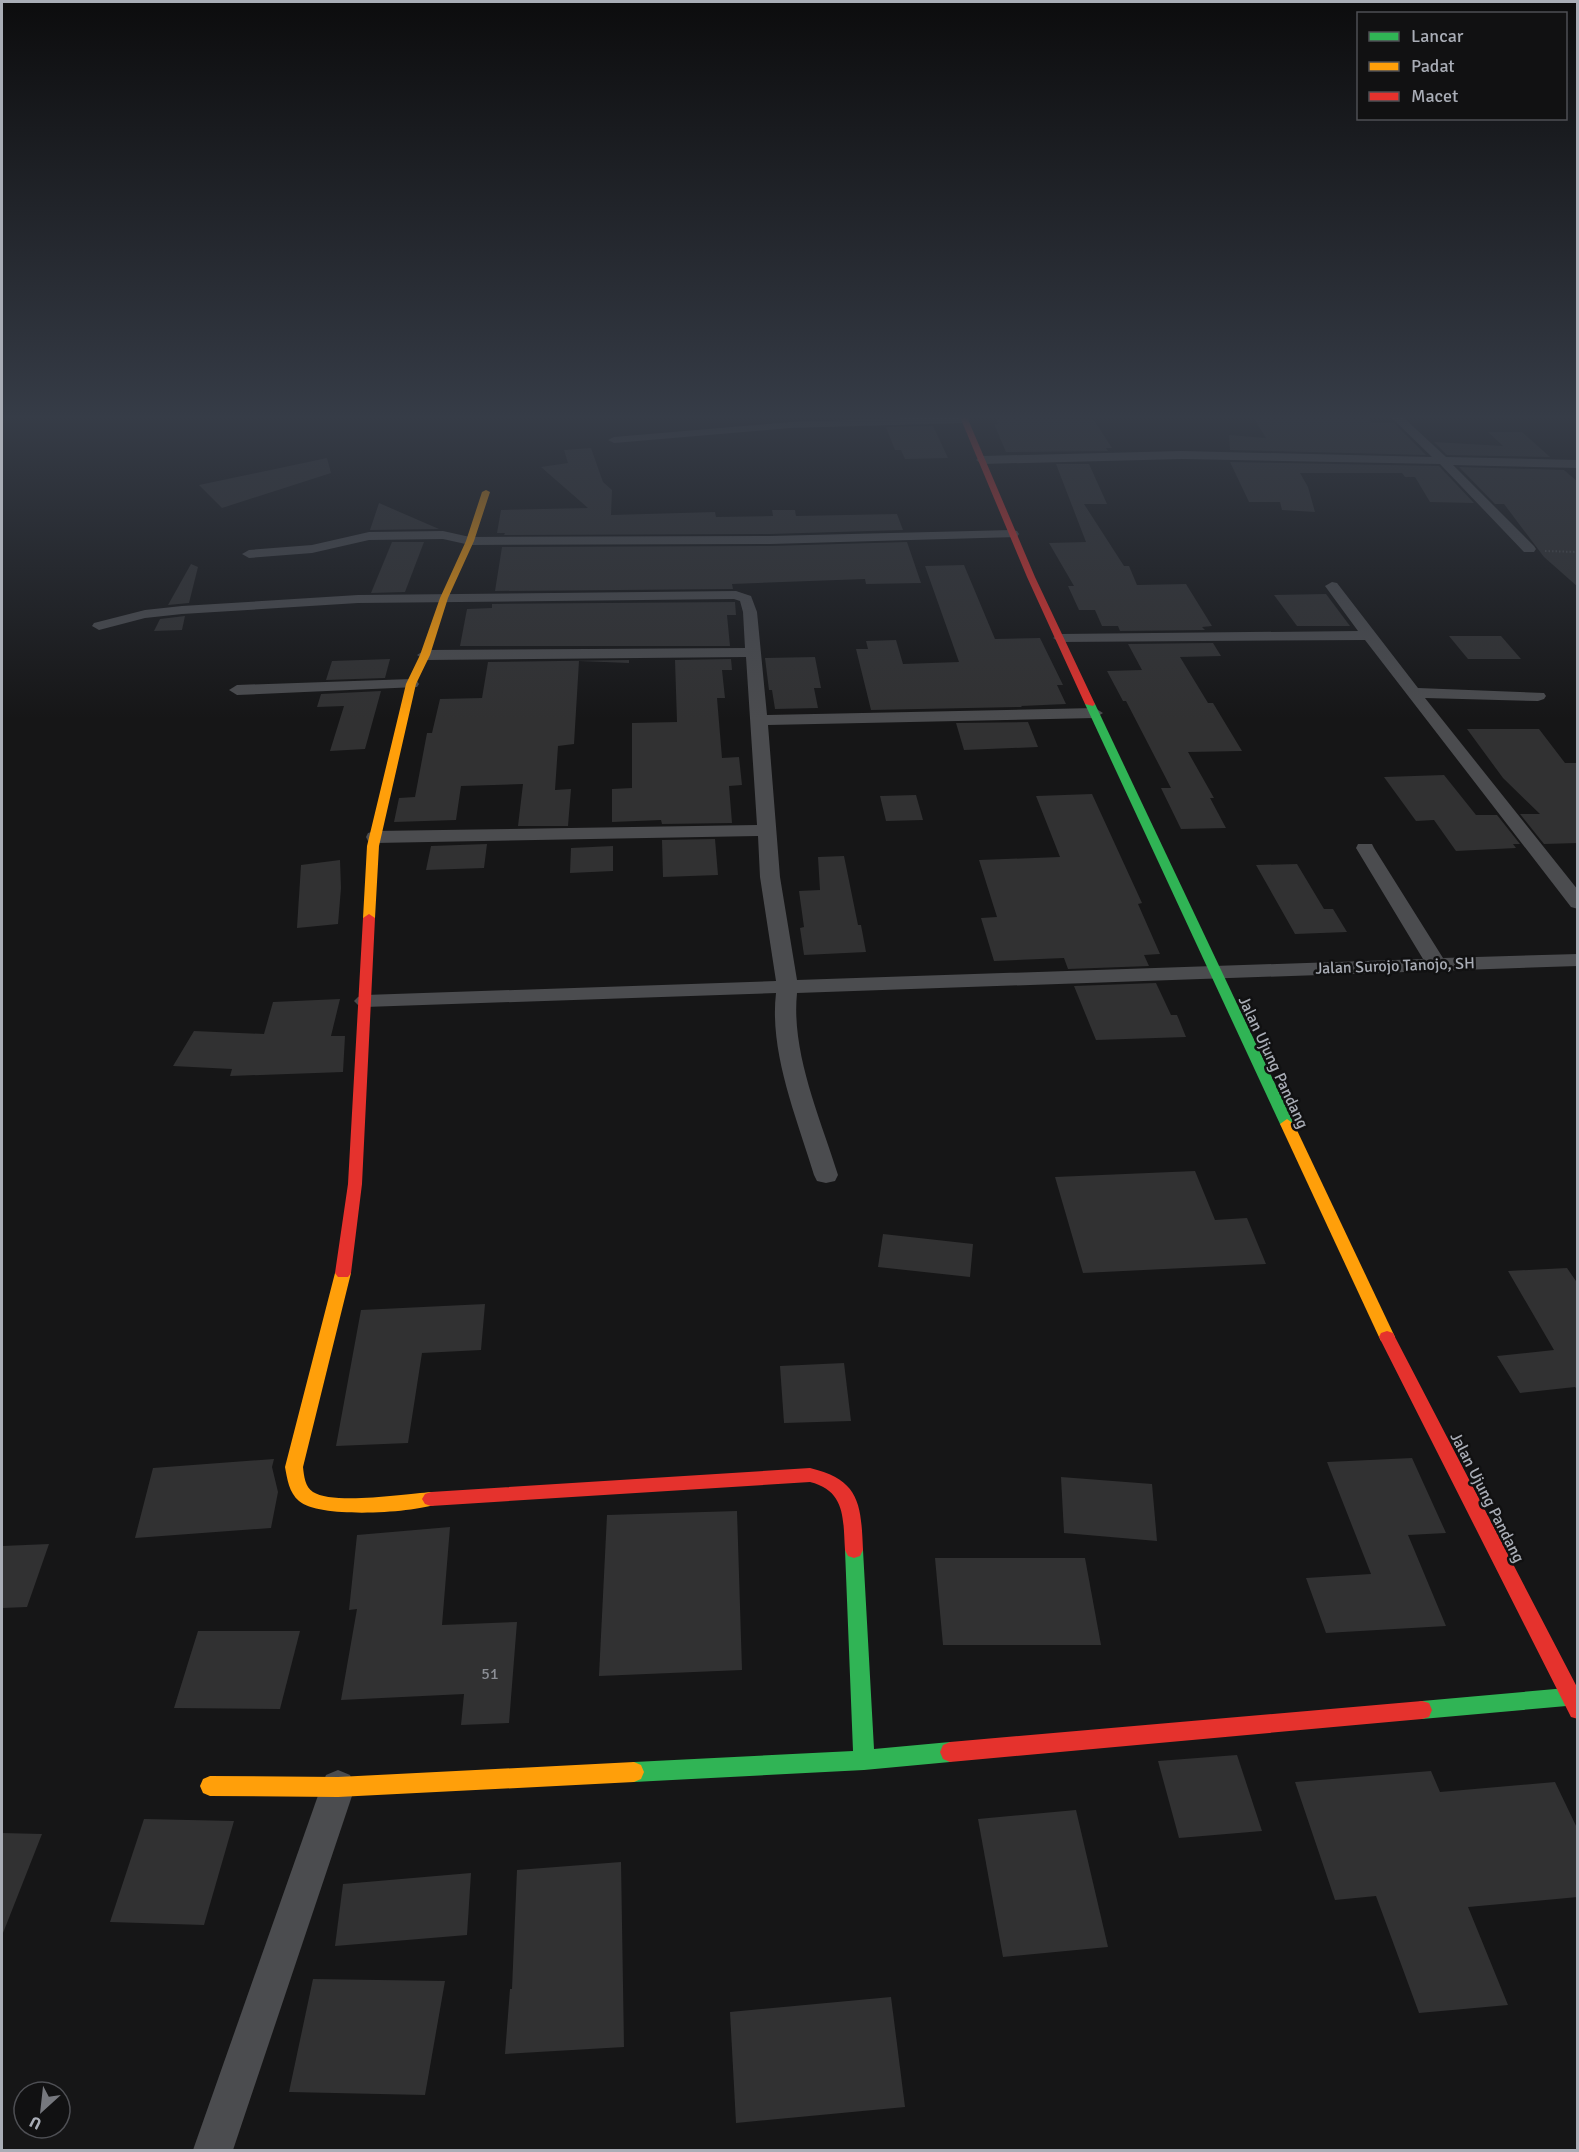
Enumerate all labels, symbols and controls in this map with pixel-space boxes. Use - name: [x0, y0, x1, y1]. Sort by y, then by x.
- legend: [1357, 12, 1567, 120]
- text: Lancar: [1411, 25, 1464, 47]
- text: Padat: [1411, 55, 1455, 77]
- text: Macet: [1411, 85, 1458, 107]
- street label: Jalan Surojo Tanojo, SH: [1315, 953, 1475, 979]
- street label: Jalan Ujung Pandang: [1234, 993, 1313, 1132]
- street label: Jalan Ujung Pandang: [1446, 1429, 1529, 1566]
- house number: 51: [481, 1664, 499, 1684]
- north arrow: [12, 2080, 72, 2140]
- text: U: [26, 2111, 45, 2134]

